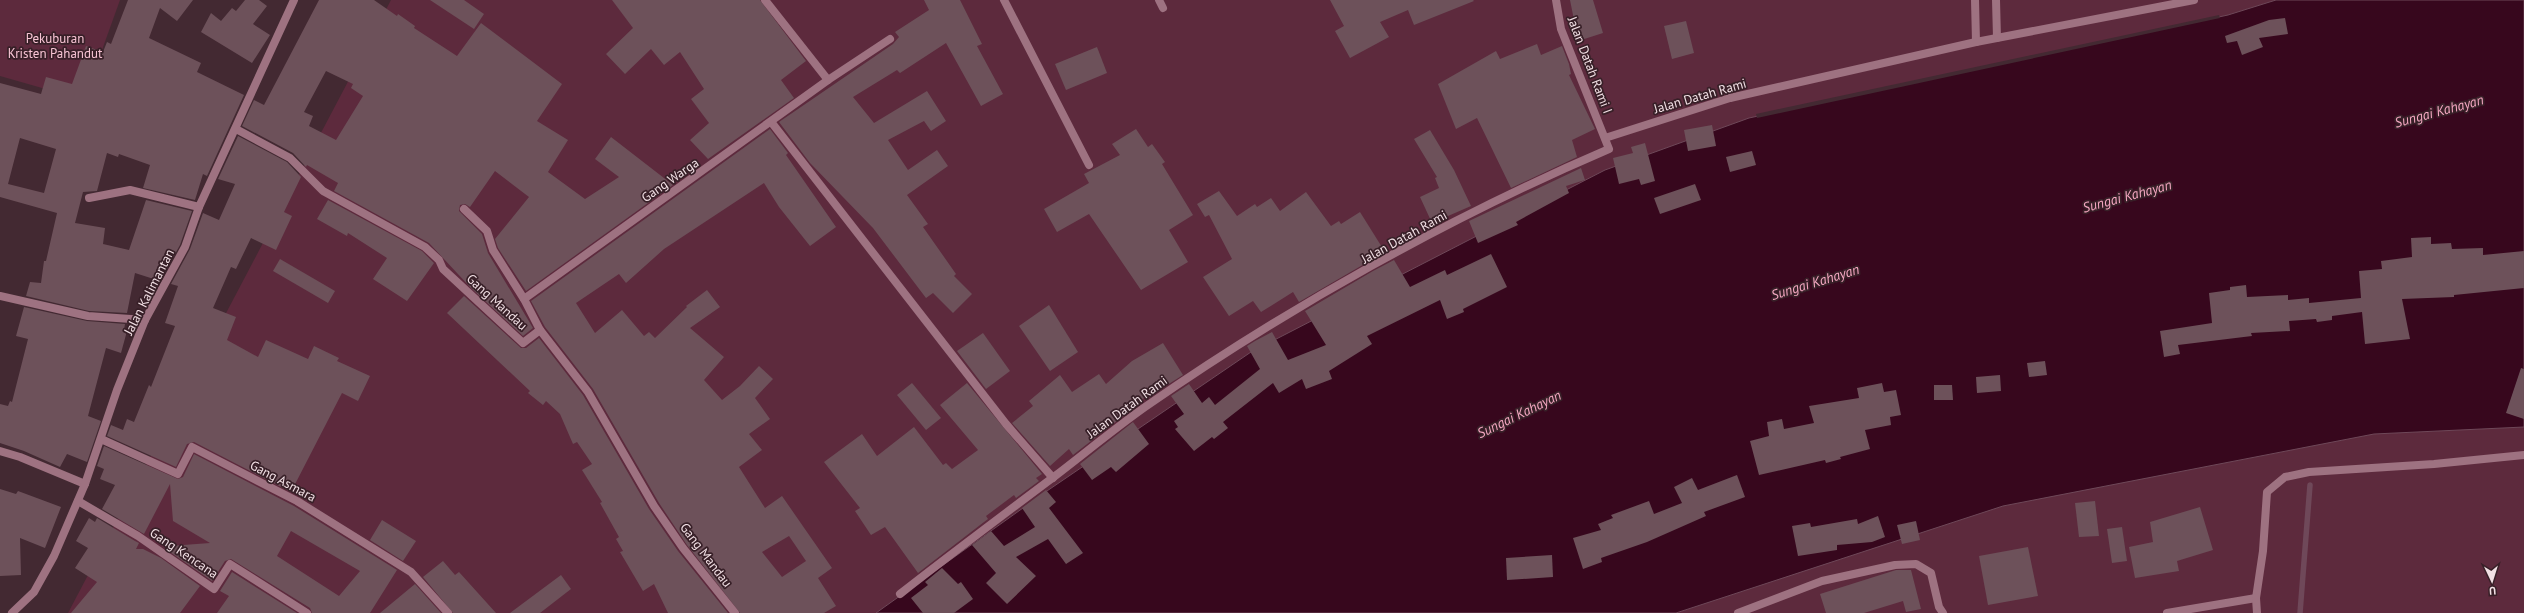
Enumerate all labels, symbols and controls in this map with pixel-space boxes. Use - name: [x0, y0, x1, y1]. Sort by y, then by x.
- street label: Jalan Datah Rami I: [1563, 13, 1616, 116]
- park label: Pekuburan Kristen Pahandut: [8, 30, 103, 62]
- street label: Jalan Datah Rami: [1651, 75, 1748, 118]
- water label: Sungai Kahayan: [2392, 90, 2486, 132]
- street label: Gang Warga: [638, 154, 702, 206]
- water label: Sungai Kahayan: [2080, 175, 2174, 217]
- street label: Jalan Datah Rami: [1357, 206, 1450, 268]
- street label: Jalan Kalimantan: [120, 246, 178, 339]
- water label: Sungai Kahayan: [1769, 260, 1861, 304]
- street label: Gang Mandau: [463, 270, 531, 334]
- street label: Jalan Datah Rami: [1083, 372, 1171, 443]
- water label: Sungai Kahayan: [1474, 386, 1564, 442]
- street label: Gang Asmara: [247, 456, 319, 506]
- street label: Gang Mandau: [676, 519, 736, 591]
- street label: Gang Kencana: [147, 524, 221, 582]
- north arrow: [2472, 561, 2512, 601]
- text: U: [2489, 584, 2497, 598]

